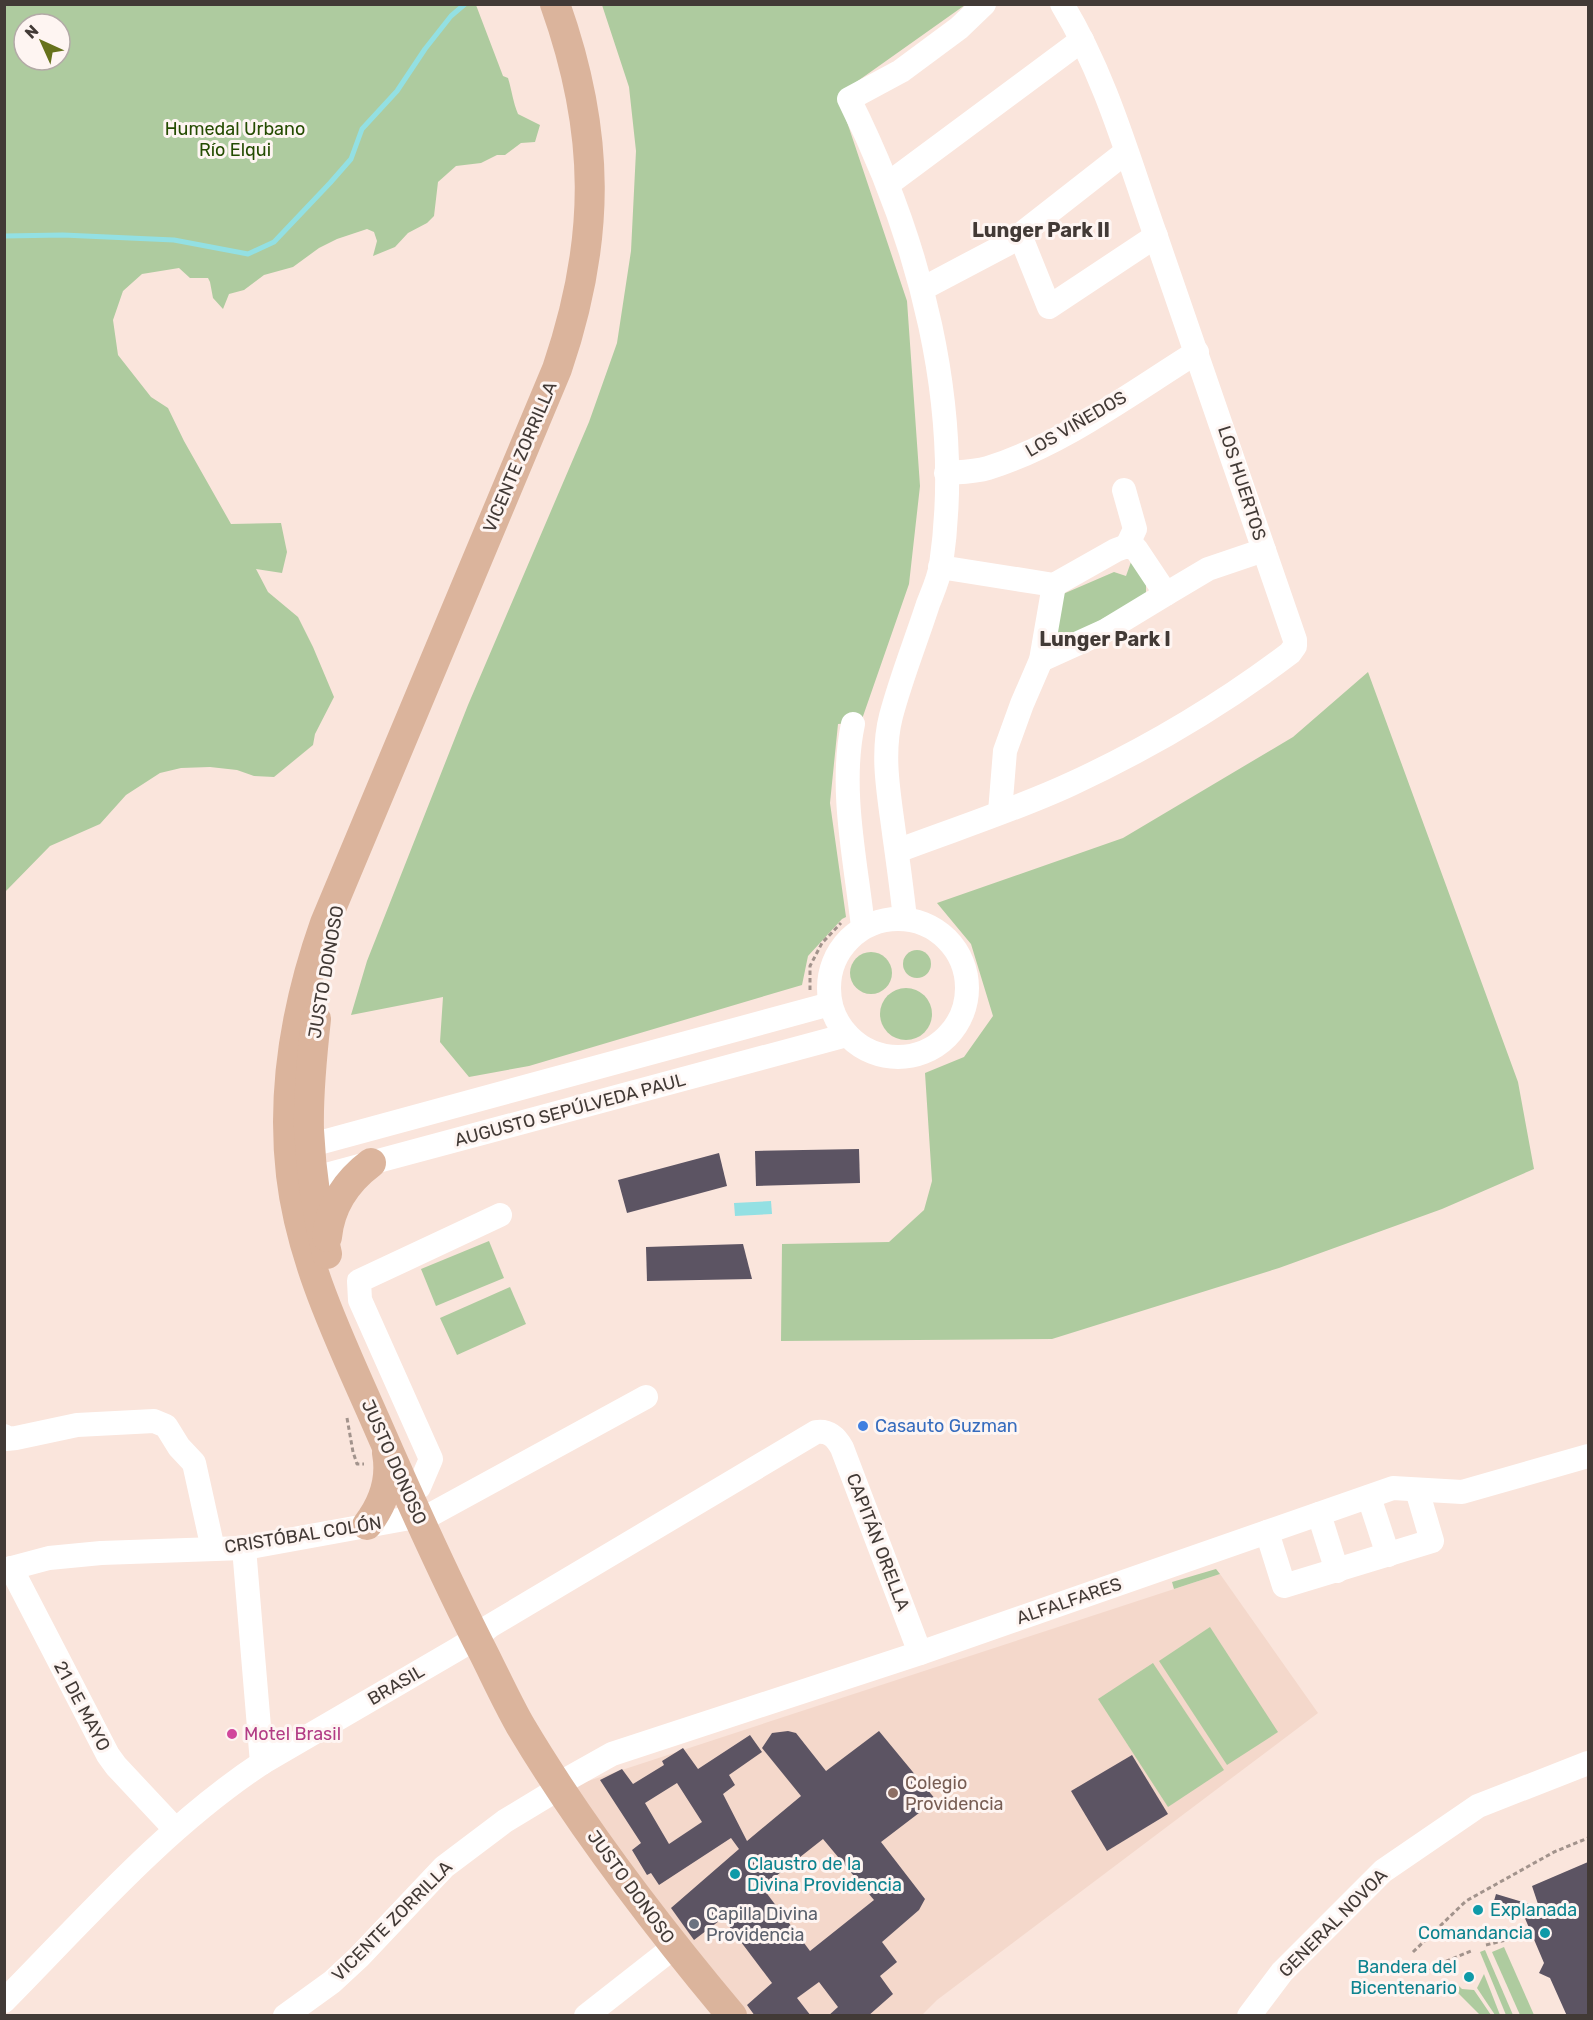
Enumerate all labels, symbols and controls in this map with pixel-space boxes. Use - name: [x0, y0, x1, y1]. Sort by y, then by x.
- north arrow: [12, 12, 72, 72]
- text: N: [21, 21, 43, 43]
- park label: Humedal Urbano Río Elqui: [165, 118, 305, 161]
- district label: Lunger Park II: [972, 218, 1110, 242]
- street label: VICENTE ZORRILLA: [478, 378, 562, 536]
- street label: LOS VIÑEDOS: [1021, 386, 1131, 462]
- street label: LOS HUERTOS: [1213, 423, 1271, 543]
- district label: Lunger Park I: [1039, 627, 1171, 651]
- street label: JUSTO DONOSO: [303, 904, 349, 1040]
- street label: AUGUSTO SEPÚLVEDA PAUL: [452, 1069, 688, 1151]
- street label: JUSTO DONOSO: [357, 1396, 431, 1528]
- place label: Casauto Guzman: [875, 1415, 1018, 1437]
- marker: Casauto Guzman: [856, 1419, 870, 1433]
- street label: CAPITÁN ORELLA: [842, 1470, 914, 1614]
- street label: CRISTÓBAL COLÓN: [223, 1512, 383, 1558]
- street label: ALFALFARES: [1014, 1573, 1124, 1629]
- street label: 21 DE MAYO: [49, 1657, 115, 1755]
- street label: BRASIL: [364, 1660, 428, 1710]
- place label: Motel Brasil: [244, 1723, 341, 1745]
- marker: Motel Brasil: [225, 1727, 239, 1741]
- place label: Colegio Providencia: [905, 1772, 1003, 1815]
- marker: Colegio Providencia: [886, 1786, 900, 1800]
- street label: JUSTO DONOSO: [583, 1826, 679, 1948]
- place label: Claustro de la Divina Providencia: [747, 1853, 902, 1896]
- street label: VICENTE ZORRILLA: [327, 1856, 457, 1986]
- street label: GENERAL NOVOA: [1274, 1864, 1392, 1982]
- marker: Claustro de la Divina Providencia: [728, 1867, 742, 1881]
- place label: Explanada: [1490, 1899, 1577, 1921]
- place label: Capilla Divina Providencia: [706, 1903, 818, 1946]
- marker: Explanada: [1471, 1903, 1485, 1917]
- marker: Capilla Divina Providencia: [687, 1917, 701, 1931]
- place label: Comandancia: [1418, 1922, 1533, 1944]
- marker: Comandancia: [1538, 1926, 1552, 1940]
- place label: Bandera del Bicentenario: [1350, 1956, 1457, 1999]
- marker: Bandera del Bicentenario: [1462, 1970, 1476, 1984]

